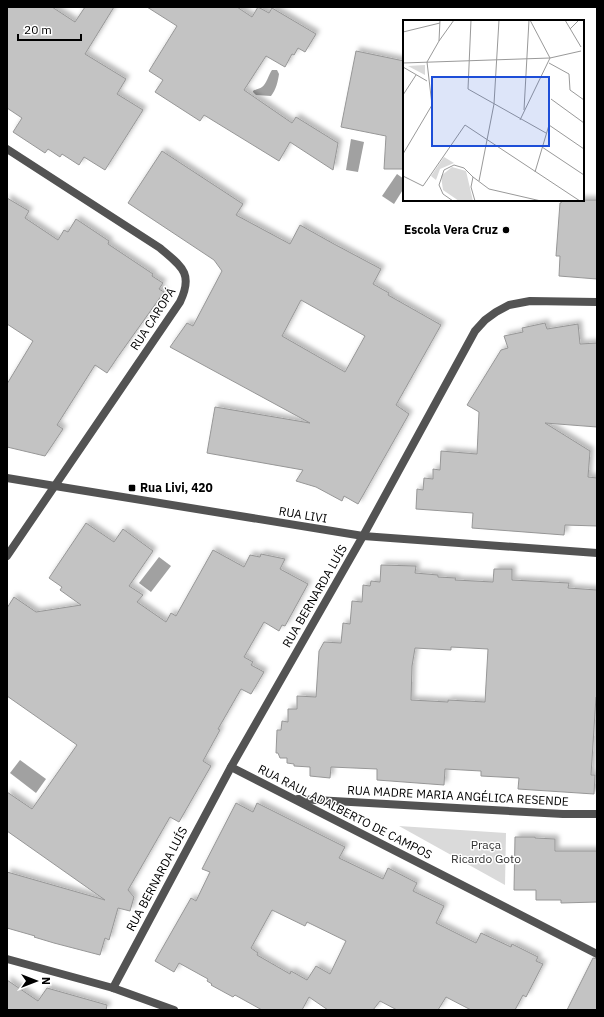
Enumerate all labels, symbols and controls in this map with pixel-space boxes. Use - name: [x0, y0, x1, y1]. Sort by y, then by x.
- scale bar: [18, 16, 81, 42]
- inset map: [403, 20, 584, 201]
- text: 20 m: [24, 22, 52, 37]
- place label: Escola Vera Cruz: [404, 222, 498, 237]
- marker: Escola Vera Cruz: [501, 225, 511, 235]
- street label: RUA CAROPÁ: [127, 284, 179, 353]
- place label: Rua Livi, 420: [140, 480, 213, 495]
- marker: Rua Livi, 420: [127, 483, 137, 493]
- street label: RUA LIVI: [278, 503, 329, 526]
- street label: RUA BERNARDA LUÍS: [279, 542, 350, 650]
- street label: RUA RAUL ADALBERTO DE CAMPOS: [256, 761, 435, 862]
- street label: RUA MADRE MARIA ANGÉLICA RESENDE: [347, 782, 569, 809]
- street label: RUA BERNARDA LUÍS: [123, 824, 191, 934]
- park label: Praça Ricardo Goto: [451, 837, 521, 866]
- north arrow: [16, 961, 56, 1001]
- text: N: [39, 977, 53, 985]

